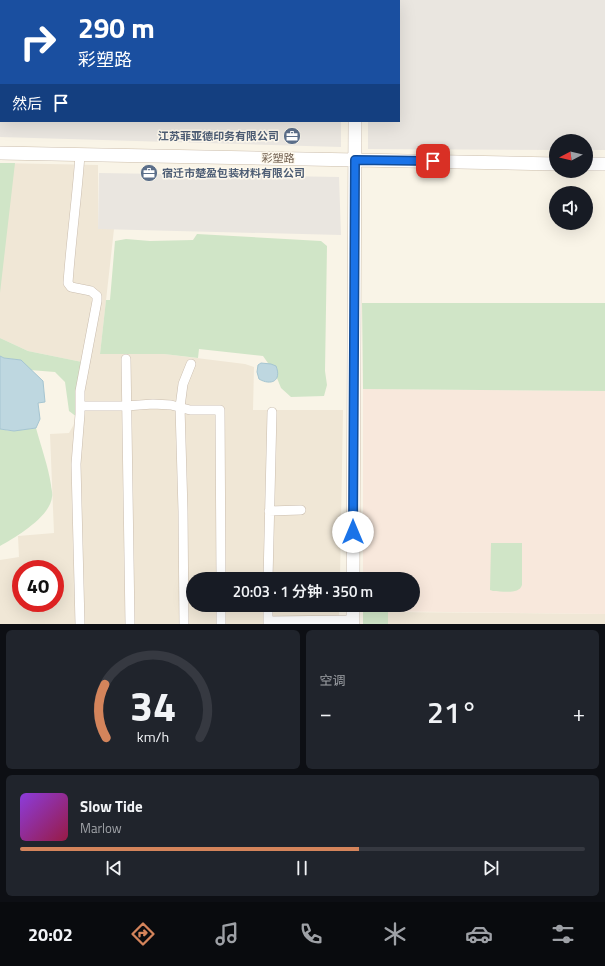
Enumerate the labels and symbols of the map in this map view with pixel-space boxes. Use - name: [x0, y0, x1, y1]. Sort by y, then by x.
- office icon: 江苏菲亚德印务有限公司: [282, 126, 302, 146]
- place label: 江苏菲亚德印务有限公司: [158, 128, 279, 144]
- north arrow: [549, 134, 593, 178]
- pin: [416, 144, 450, 178]
- street label: 彩塑路: [261, 150, 295, 166]
- office icon: 宿迁市楚盈包装材料有限公司: [139, 163, 159, 183]
- place label: 宿迁市楚盈包装材料有限公司: [162, 165, 305, 181]
- position arrow: [332, 511, 374, 553]
- speed limit sign: 40: [12, 560, 64, 612]

